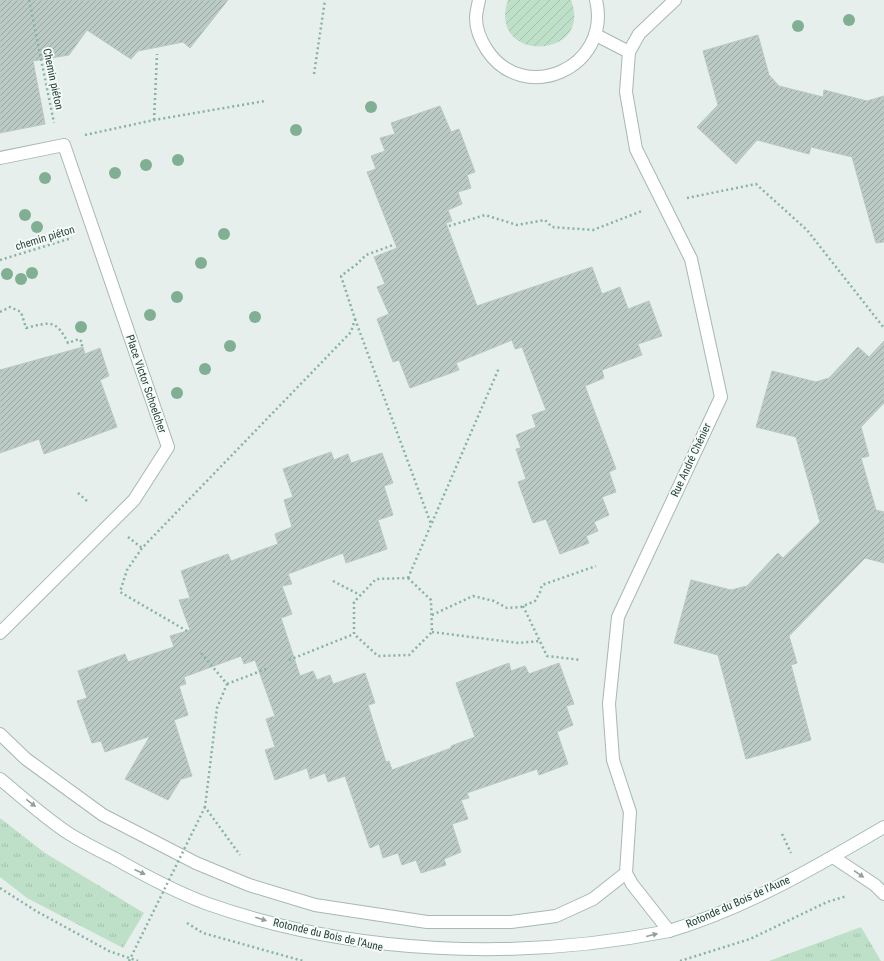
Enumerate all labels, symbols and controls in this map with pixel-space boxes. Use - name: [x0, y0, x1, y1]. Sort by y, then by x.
- street label: Chemin piéton: [40, 47, 66, 111]
- street label: chemin piéton: [14, 223, 76, 253]
- street label: Place Victor Schoelcher: [123, 333, 169, 436]
- street label: Rue André Chénier: [668, 420, 714, 499]
- one-way arrow: [25, 799, 36, 808]
- one-way arrow: [135, 869, 146, 875]
- one-way arrow: [854, 870, 865, 878]
- street label: Rotonde du Bois de l'Aune: [684, 873, 792, 931]
- one-way arrow: [255, 916, 267, 922]
- street label: Rotonde du Bois de l'Aune: [272, 916, 384, 954]
- one-way arrow: [646, 932, 658, 938]

